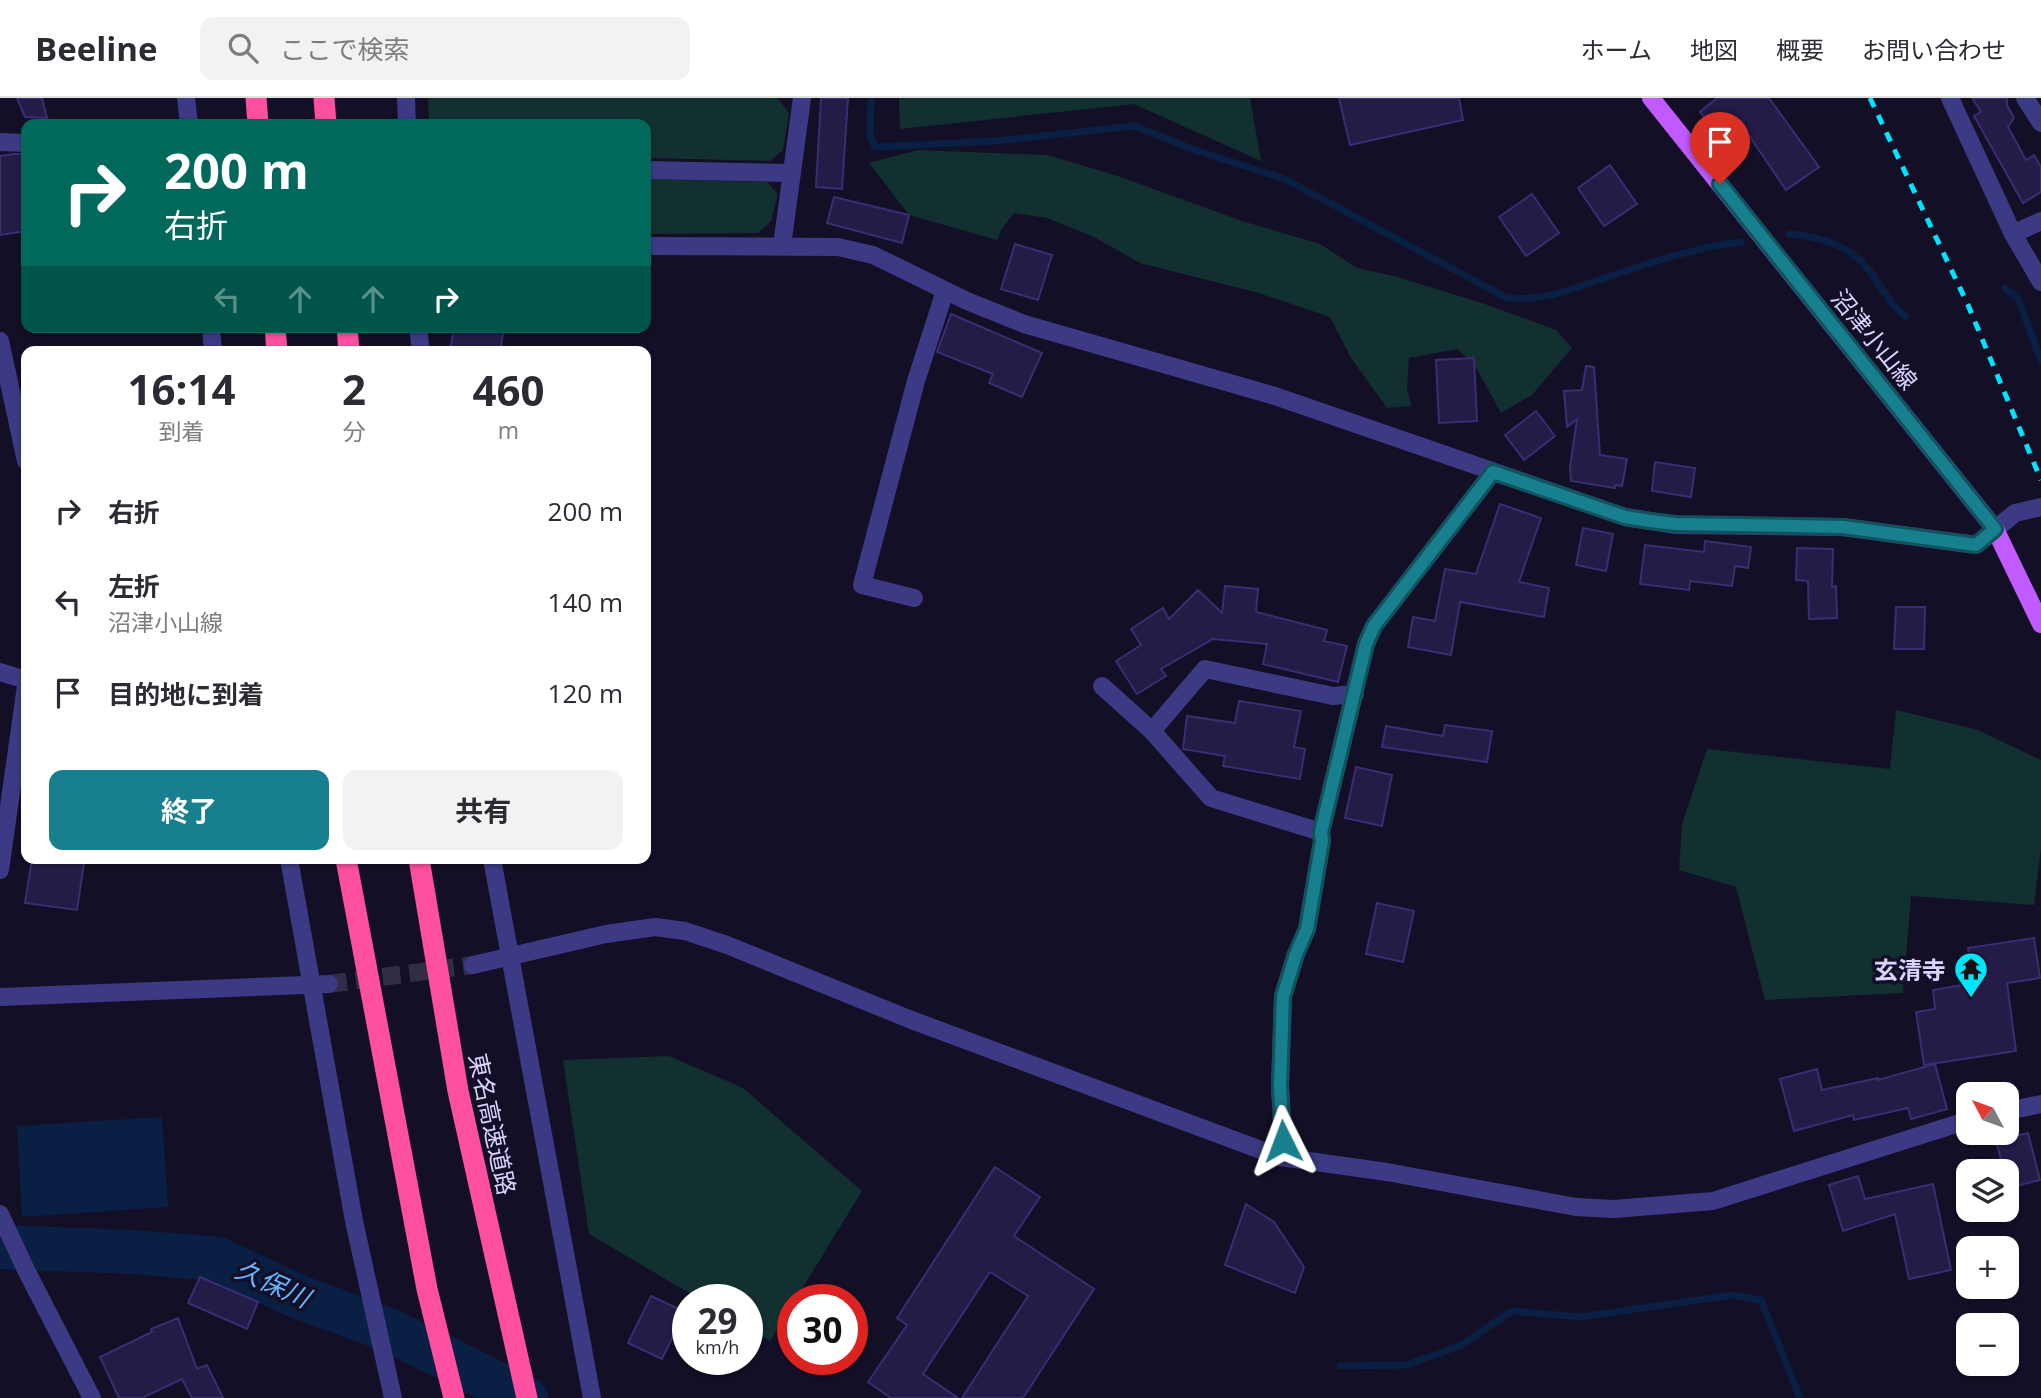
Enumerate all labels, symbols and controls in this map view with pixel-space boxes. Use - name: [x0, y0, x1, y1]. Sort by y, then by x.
- search box: [200, 17, 690, 80]
- text: Beeline: [35, 26, 158, 71]
- icon: search: [224, 29, 262, 67]
- text: ここで検索: [280, 31, 410, 67]
- text: ホーム: [1581, 33, 1652, 66]
- text: 地図: [1690, 33, 1738, 66]
- text: 概要: [1776, 33, 1824, 66]
- text: お問い合わせ: [1862, 33, 2006, 66]
- pin: [1690, 112, 1750, 184]
- icon: arrive: [1701, 123, 1739, 161]
- text: 200 m: [164, 137, 309, 203]
- icon: right: [49, 147, 140, 238]
- text: 右折: [164, 203, 228, 246]
- icon: left: [208, 280, 246, 318]
- icon: ahead: [281, 280, 319, 318]
- icon: ahead: [354, 280, 392, 318]
- icon: right: [427, 280, 465, 318]
- street label: 沼津小山線: [1824, 282, 1926, 396]
- text: 16:14: [127, 360, 236, 417]
- text: 2: [342, 360, 366, 417]
- text: 460: [472, 361, 545, 418]
- text: m: [498, 414, 519, 446]
- text: 到着: [158, 415, 204, 447]
- text: 分: [342, 415, 365, 447]
- icon: right: [49, 492, 87, 530]
- text: 200 m: [548, 493, 623, 529]
- text: 右折: [108, 494, 160, 530]
- text: 左折: [108, 568, 160, 604]
- icon: left: [49, 583, 87, 621]
- text: 140 m: [548, 584, 623, 620]
- text: 沼津小山線: [108, 606, 223, 638]
- icon: arrive: [49, 674, 87, 712]
- text: 120 m: [548, 675, 623, 711]
- text: 目的地に到着: [108, 676, 264, 712]
- button: 終了: [49, 770, 329, 850]
- button: 共有: [343, 770, 623, 850]
- temple icon: 玄清寺: [1952, 950, 1990, 999]
- place label: 玄清寺: [1874, 953, 1946, 986]
- street label: 東名高速道路: [462, 1050, 524, 1198]
- north arrow: [1956, 1082, 2020, 1144]
- map controls: [1956, 1082, 2019, 1376]
- position arrow: [1246, 1104, 1320, 1178]
- button: layers: [1956, 1159, 2019, 1222]
- button: +: [1956, 1236, 2019, 1299]
- water label: 久保川: [230, 1251, 319, 1317]
- speed limit sign: 30: [777, 1284, 868, 1375]
- text: 29: [697, 1297, 738, 1344]
- button: −: [1956, 1313, 2019, 1376]
- text: km/h: [696, 1335, 739, 1359]

